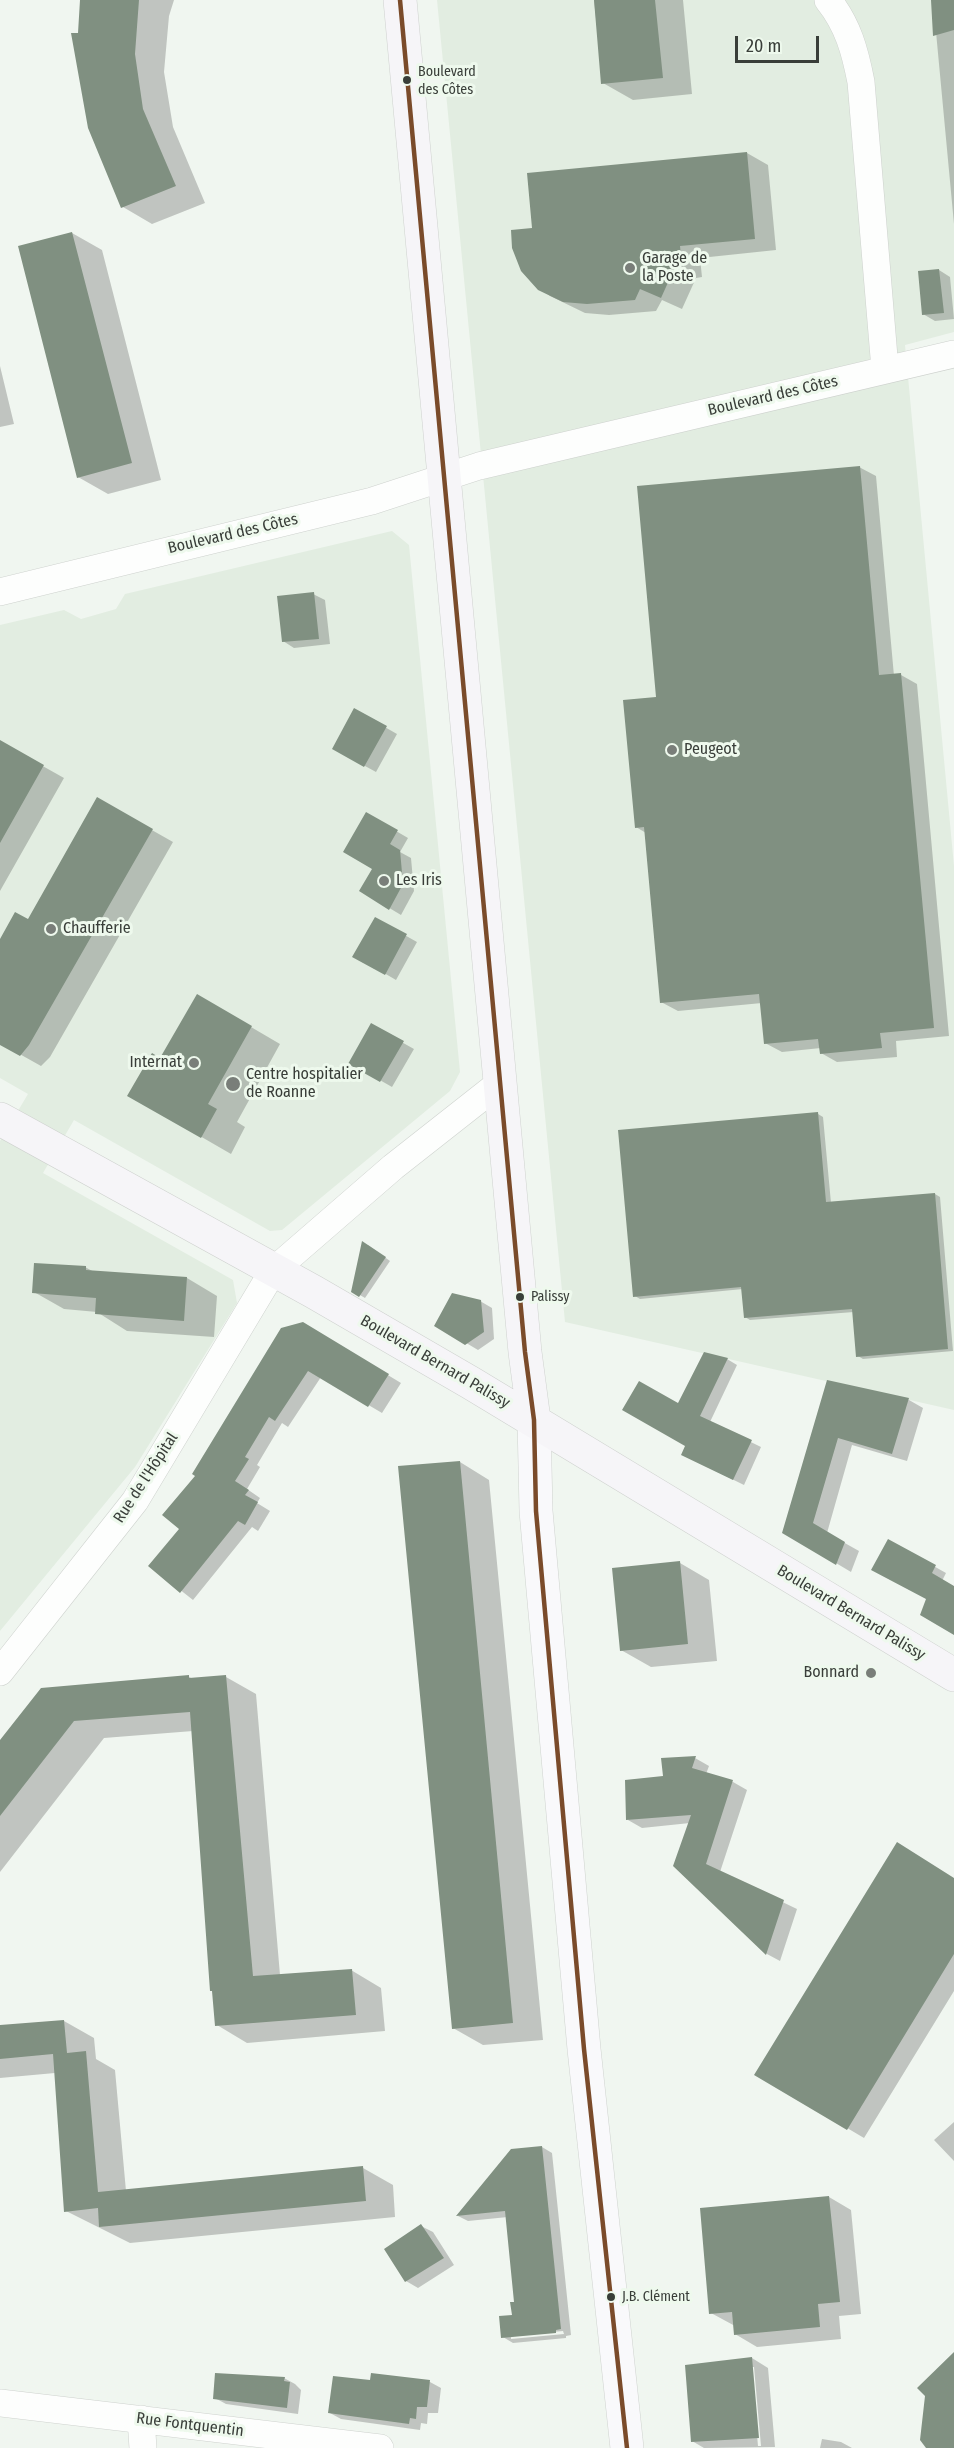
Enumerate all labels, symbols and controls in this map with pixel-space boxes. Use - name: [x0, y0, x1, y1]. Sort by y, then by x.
- scale bar: [738, 24, 822, 62]
- text: 20 m: [746, 35, 781, 57]
- place label: Boulevard des Côtes: [418, 64, 476, 96]
- marker: Boulevard des Côtes: [401, 74, 413, 86]
- place label: Garage de la Poste: [642, 249, 707, 287]
- marker: Garage de la Poste: [623, 261, 637, 275]
- street label: Boulevard des Côtes: [706, 372, 840, 420]
- street label: Boulevard des Côtes: [166, 510, 300, 558]
- place label: Peugeot: [684, 740, 737, 760]
- marker: Peugeot: [665, 743, 679, 757]
- place label: Les Iris: [396, 871, 442, 891]
- marker: Les Iris: [377, 874, 391, 888]
- place label: Chaufferie: [63, 919, 131, 939]
- marker: Chaufferie: [44, 922, 58, 936]
- place label: Internat: [129, 1053, 182, 1073]
- marker: Internat: [187, 1056, 201, 1070]
- place label: Centre hospitalier de Roanne: [246, 1065, 363, 1103]
- marker: Centre hospitalier de Roanne: [224, 1075, 242, 1093]
- place label: Palissy: [531, 1289, 569, 1305]
- marker: Palissy: [514, 1291, 526, 1303]
- street label: Boulevard Bernard Palissy: [357, 1311, 513, 1413]
- street label: Rue de l'Hôpital: [110, 1429, 182, 1527]
- street label: Boulevard Bernard Palissy: [773, 1561, 929, 1665]
- place label: Bonnard: [803, 1663, 859, 1683]
- marker: Bonnard: [864, 1666, 878, 1680]
- place label: J.B. Clément: [622, 2289, 690, 2305]
- marker: J.B. Clément: [605, 2291, 617, 2303]
- street label: Rue Fontquentin: [135, 2409, 245, 2441]

